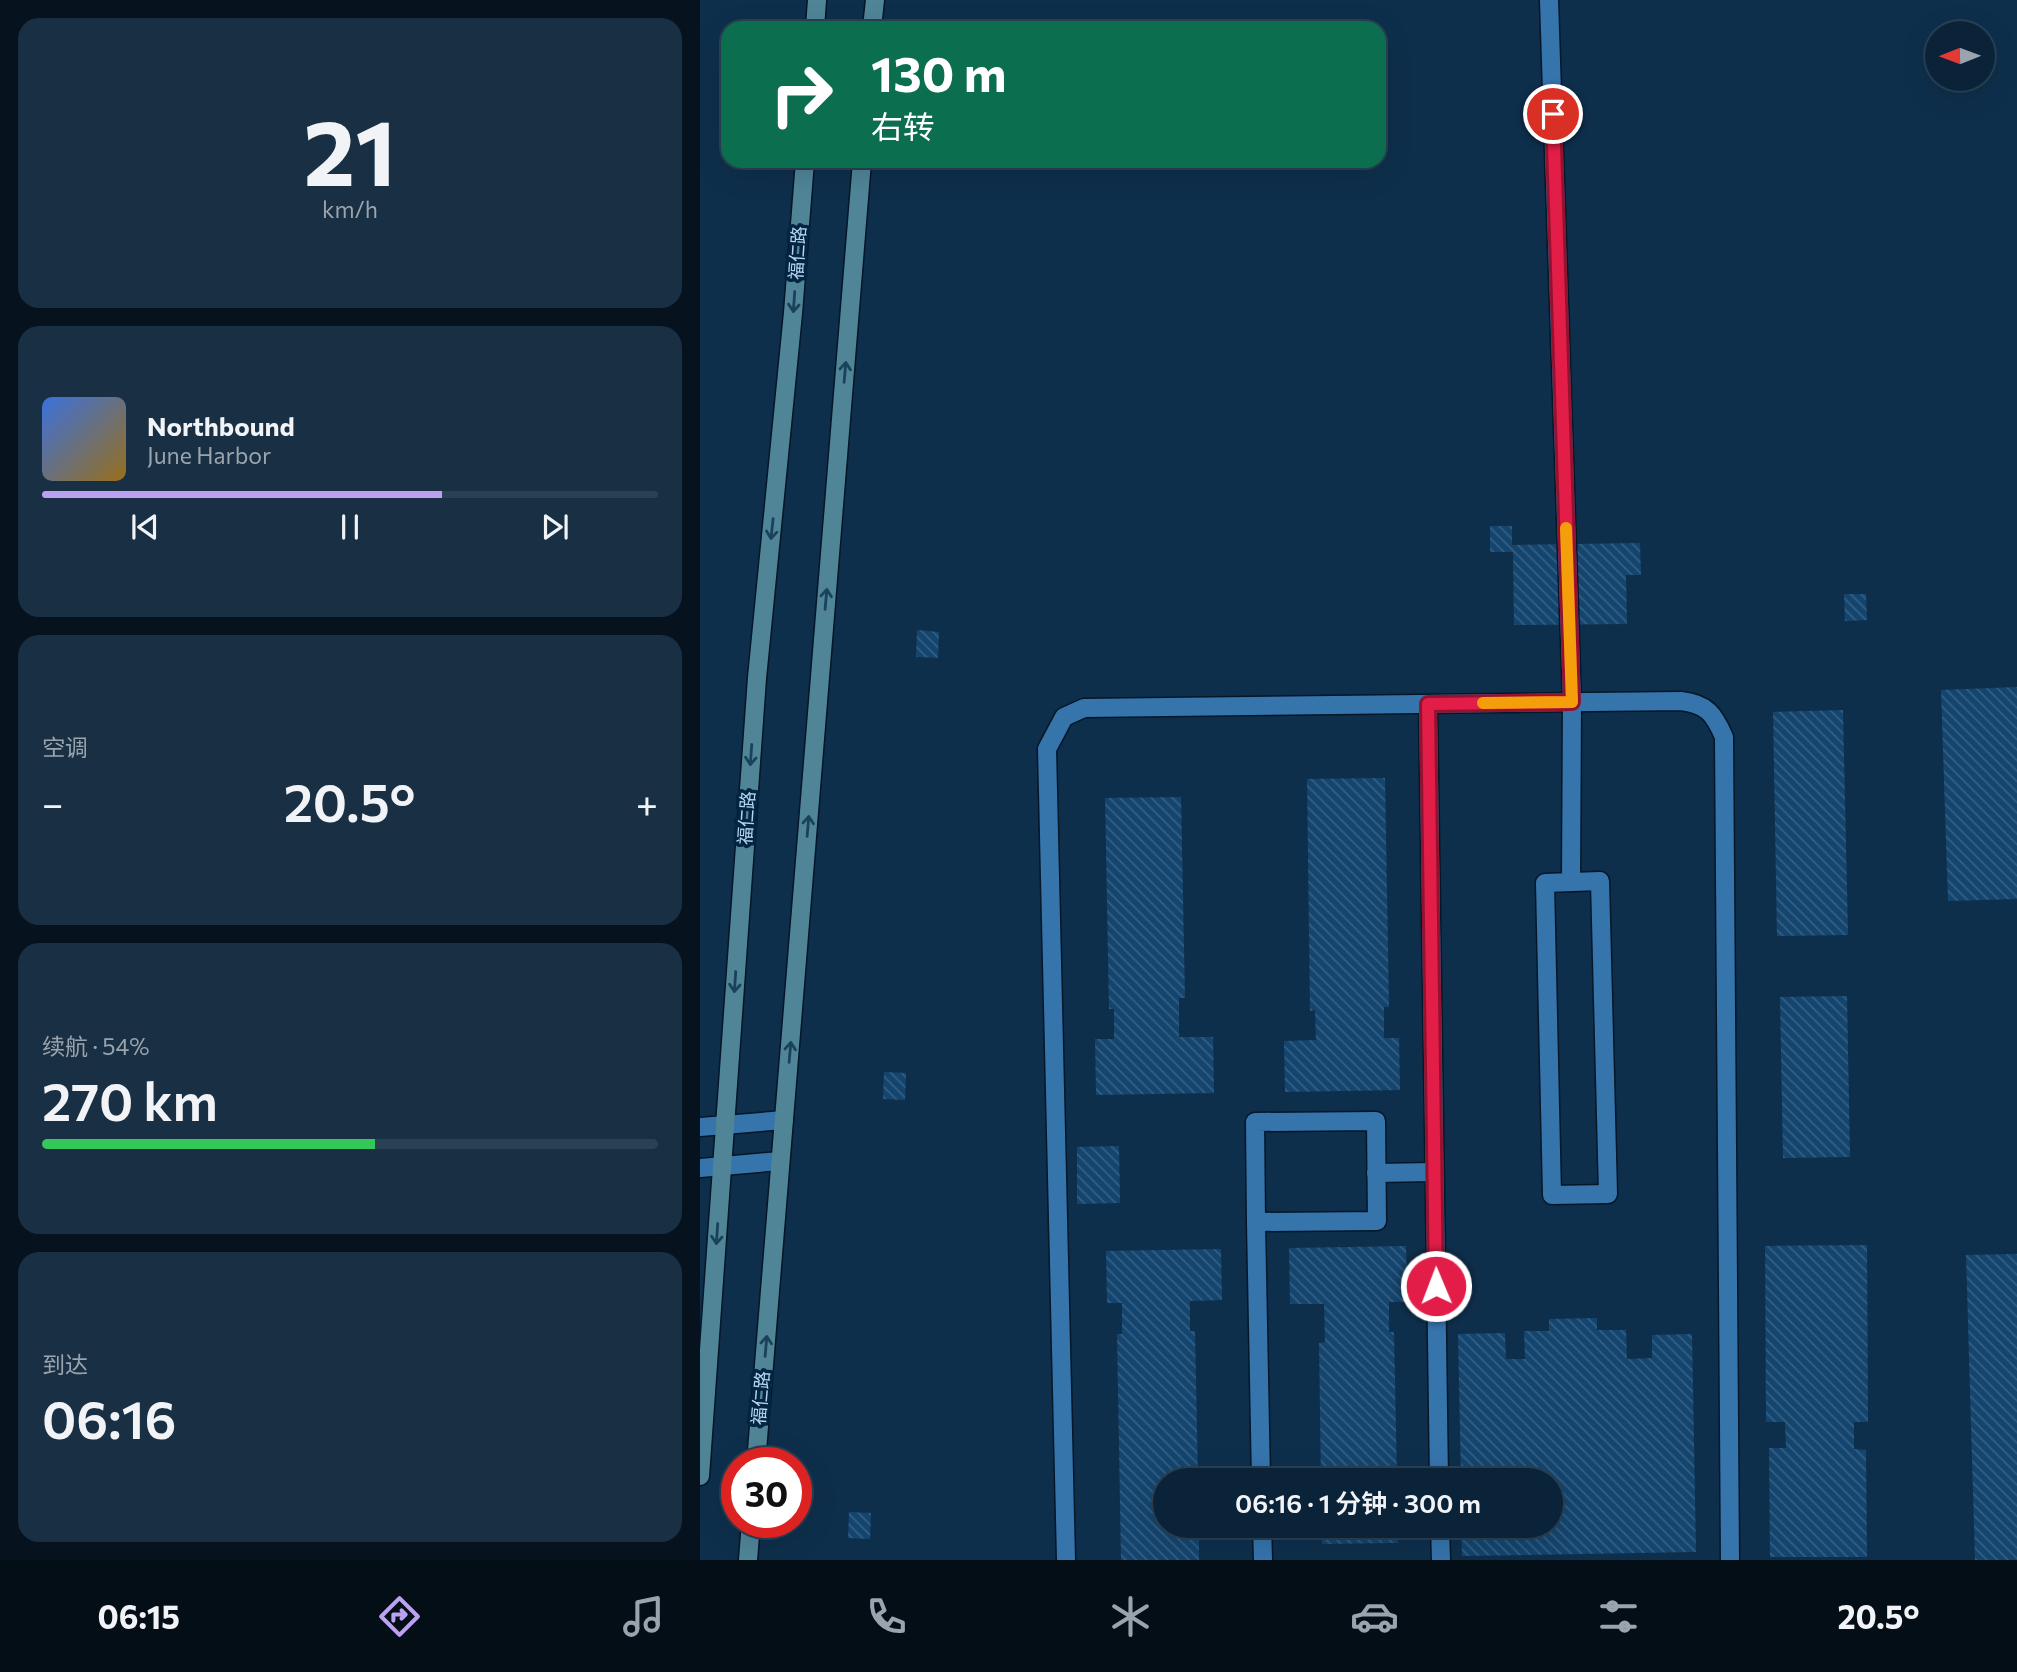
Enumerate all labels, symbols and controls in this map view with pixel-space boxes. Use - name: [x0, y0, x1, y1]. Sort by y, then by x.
- north arrow: [1925, 21, 1995, 91]
- map controls: [1925, 21, 1995, 91]
- text: 130 m: [871, 42, 1006, 102]
- icon: right: [756, 49, 847, 140]
- pin: [1523, 84, 1583, 144]
- text: 21: [304, 93, 396, 205]
- icon: arrive: [1534, 95, 1572, 133]
- text: 右转: [871, 106, 935, 146]
- text: km/h: [322, 195, 378, 223]
- street label: 福仁路: [784, 225, 810, 281]
- one-way arrow: [787, 291, 800, 313]
- one-way arrow: [838, 361, 851, 384]
- text: Northbound: [147, 410, 295, 441]
- text: June Harbor: [147, 441, 271, 469]
- icon: previous: [126, 508, 164, 546]
- icon: pause: [331, 508, 369, 546]
- icon: next: [536, 508, 574, 546]
- one-way arrow: [765, 517, 778, 540]
- one-way arrow: [820, 588, 833, 611]
- text: 空调: [42, 733, 88, 761]
- one-way arrow: [744, 744, 757, 766]
- text: 20.5°: [284, 769, 415, 833]
- text: −: [42, 779, 64, 826]
- text: +: [636, 779, 658, 826]
- street label: 福仁路: [733, 790, 759, 846]
- one-way arrow: [802, 815, 815, 837]
- one-way arrow: [728, 970, 741, 993]
- text: 续航 · 54%: [42, 1032, 150, 1060]
- one-way arrow: [784, 1042, 797, 1064]
- text: 270 km: [42, 1068, 218, 1132]
- one-way arrow: [710, 1222, 723, 1245]
- position arrow: [1399, 1249, 1473, 1323]
- one-way arrow: [759, 1335, 772, 1358]
- text: 到达: [42, 1350, 88, 1378]
- street label: 福仁路: [747, 1370, 773, 1426]
- text: 06:16: [42, 1386, 177, 1450]
- speed limit sign: 30: [721, 1447, 812, 1538]
- text: 06:16 · 1 分钟 · 300 m: [1235, 1487, 1481, 1518]
- icon: directions: [375, 1592, 424, 1641]
- icon: music: [619, 1592, 668, 1641]
- icon: phone: [862, 1592, 911, 1641]
- icon: climate: [1106, 1592, 1155, 1641]
- icon: car: [1350, 1592, 1399, 1641]
- icon: filters: [1594, 1592, 1643, 1641]
- text: 06:15: [97, 1596, 180, 1636]
- text: 20.5°: [1837, 1596, 1920, 1636]

